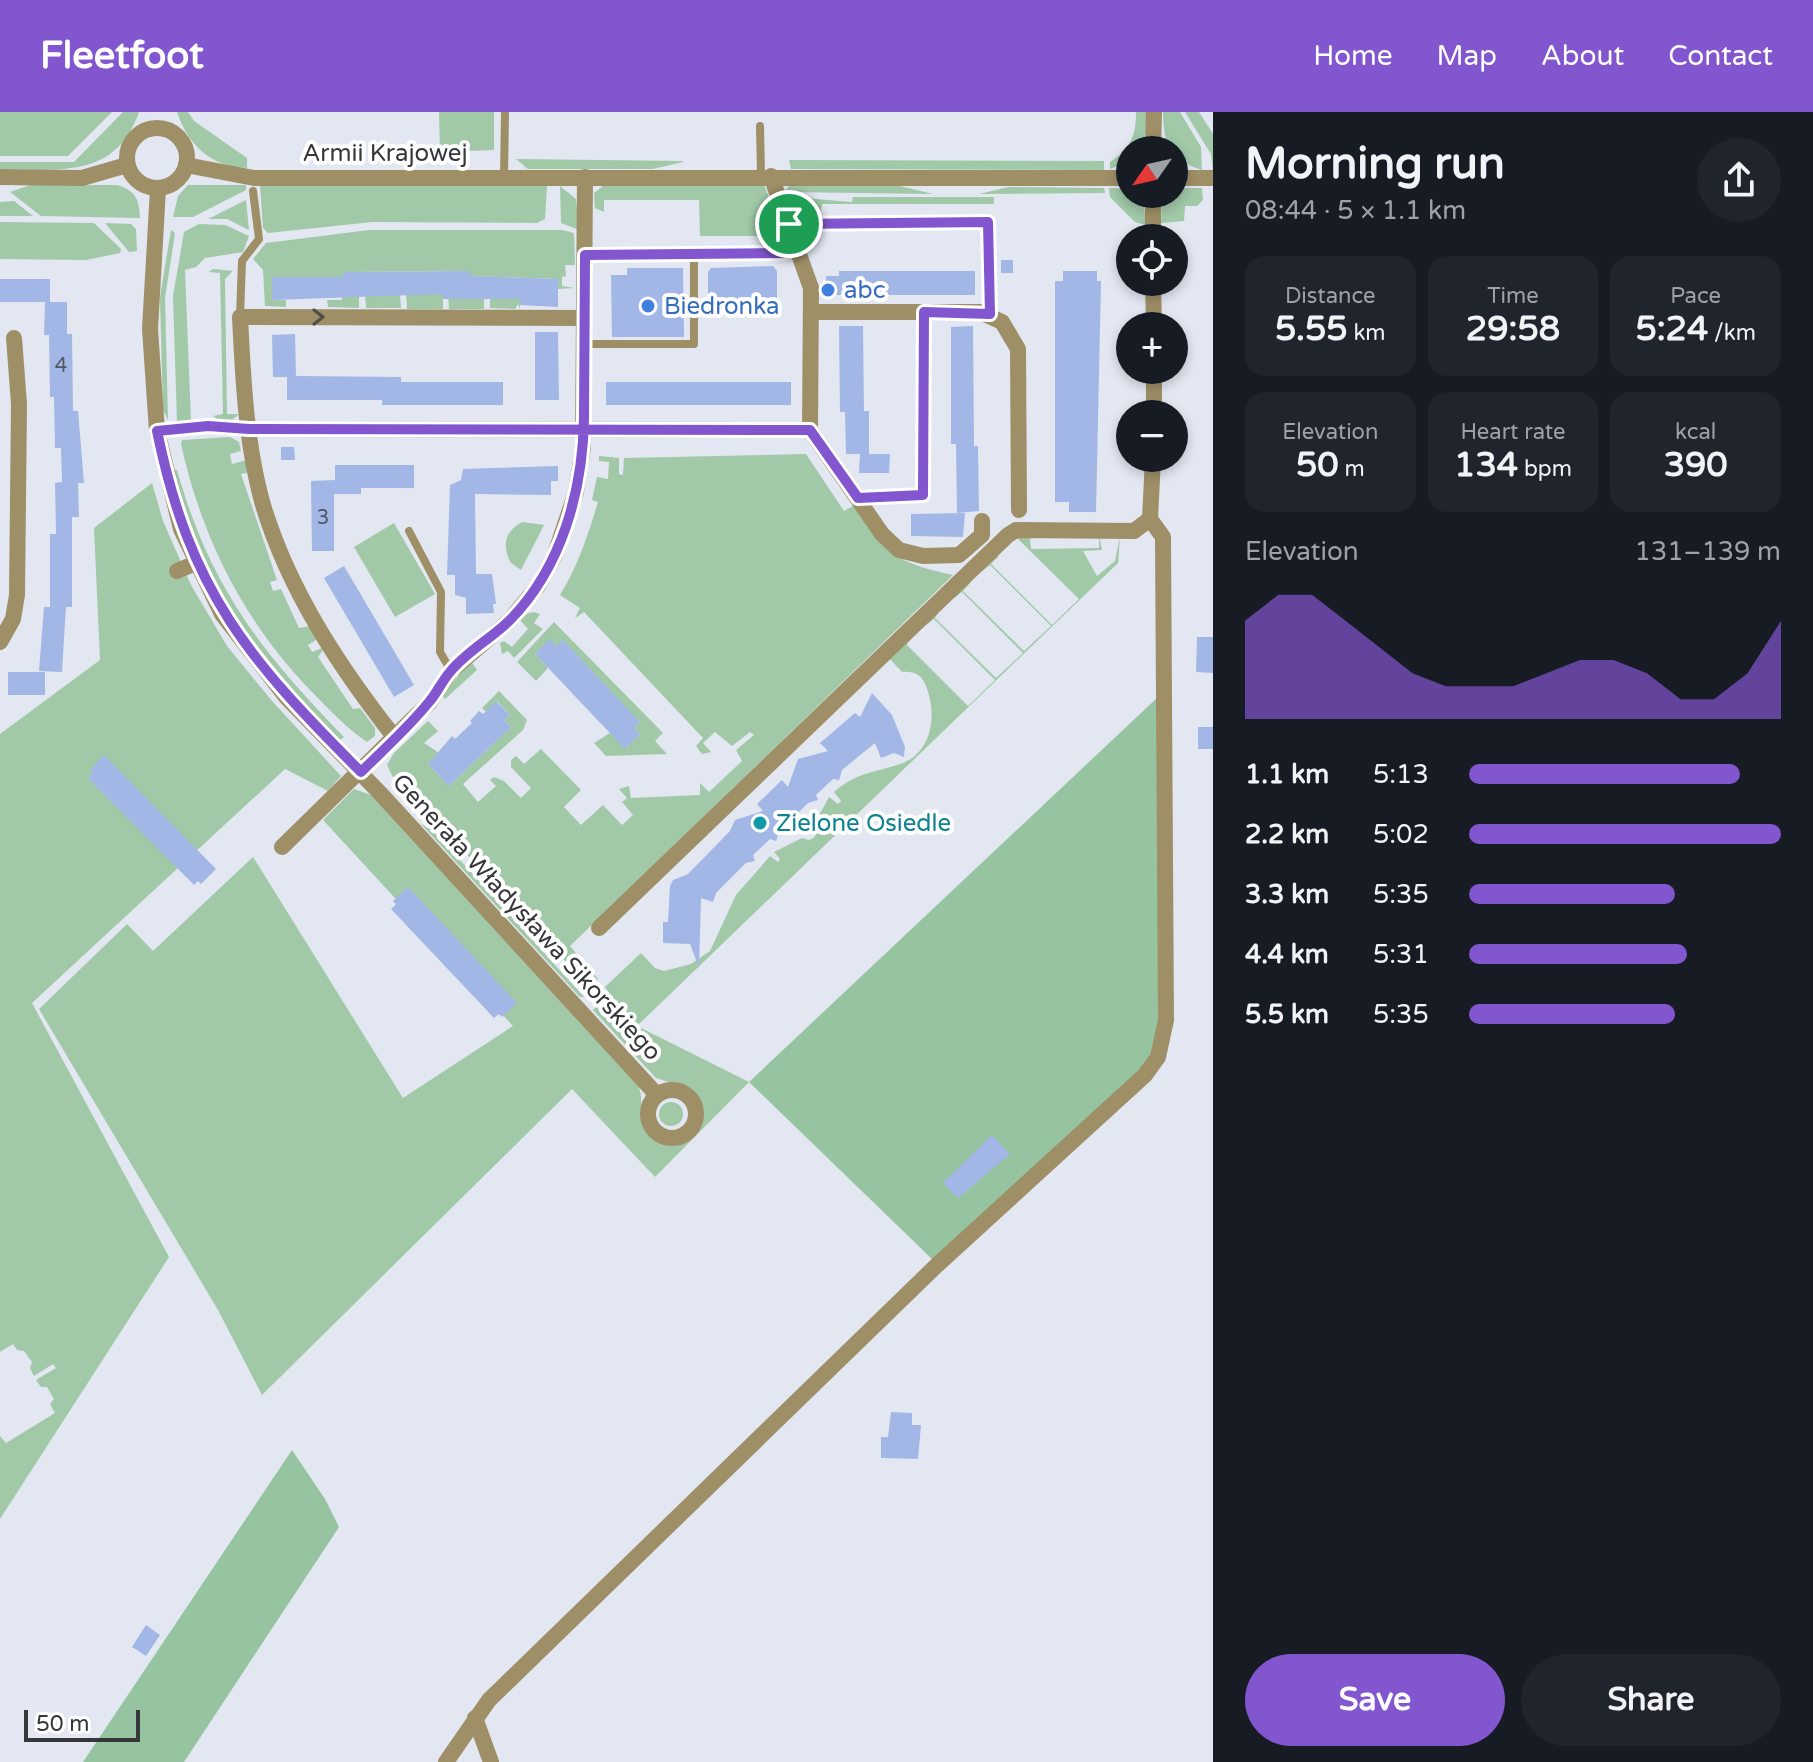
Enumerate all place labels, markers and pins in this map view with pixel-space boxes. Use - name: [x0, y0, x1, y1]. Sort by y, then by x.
- pin: [755, 190, 823, 258]
- place label: abc: [844, 276, 885, 305]
- marker: abc: [819, 281, 837, 299]
- place label: Biedronka: [664, 292, 780, 321]
- marker: Biedronka: [639, 297, 657, 315]
- place label: Zielone Osiedle: [776, 809, 951, 838]
- marker: Zielone Osiedle: [751, 814, 769, 832]

